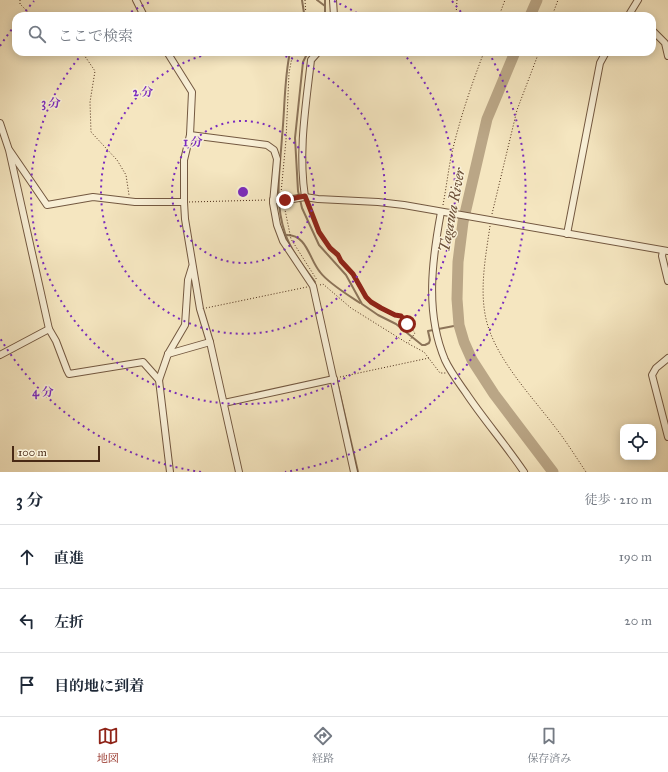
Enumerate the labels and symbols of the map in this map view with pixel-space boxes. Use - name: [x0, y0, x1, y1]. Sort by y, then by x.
- text: 2 分: [133, 85, 153, 99]
- text: 3 分: [41, 96, 61, 111]
- text: 1 分: [183, 135, 203, 149]
- water label: Tagawa River: [435, 166, 469, 254]
- centre of rings: [236, 185, 250, 199]
- route end: [276, 191, 294, 209]
- route start: [398, 315, 416, 333]
- text: 4 分: [32, 385, 54, 400]
- scale bar: [12, 444, 100, 463]

